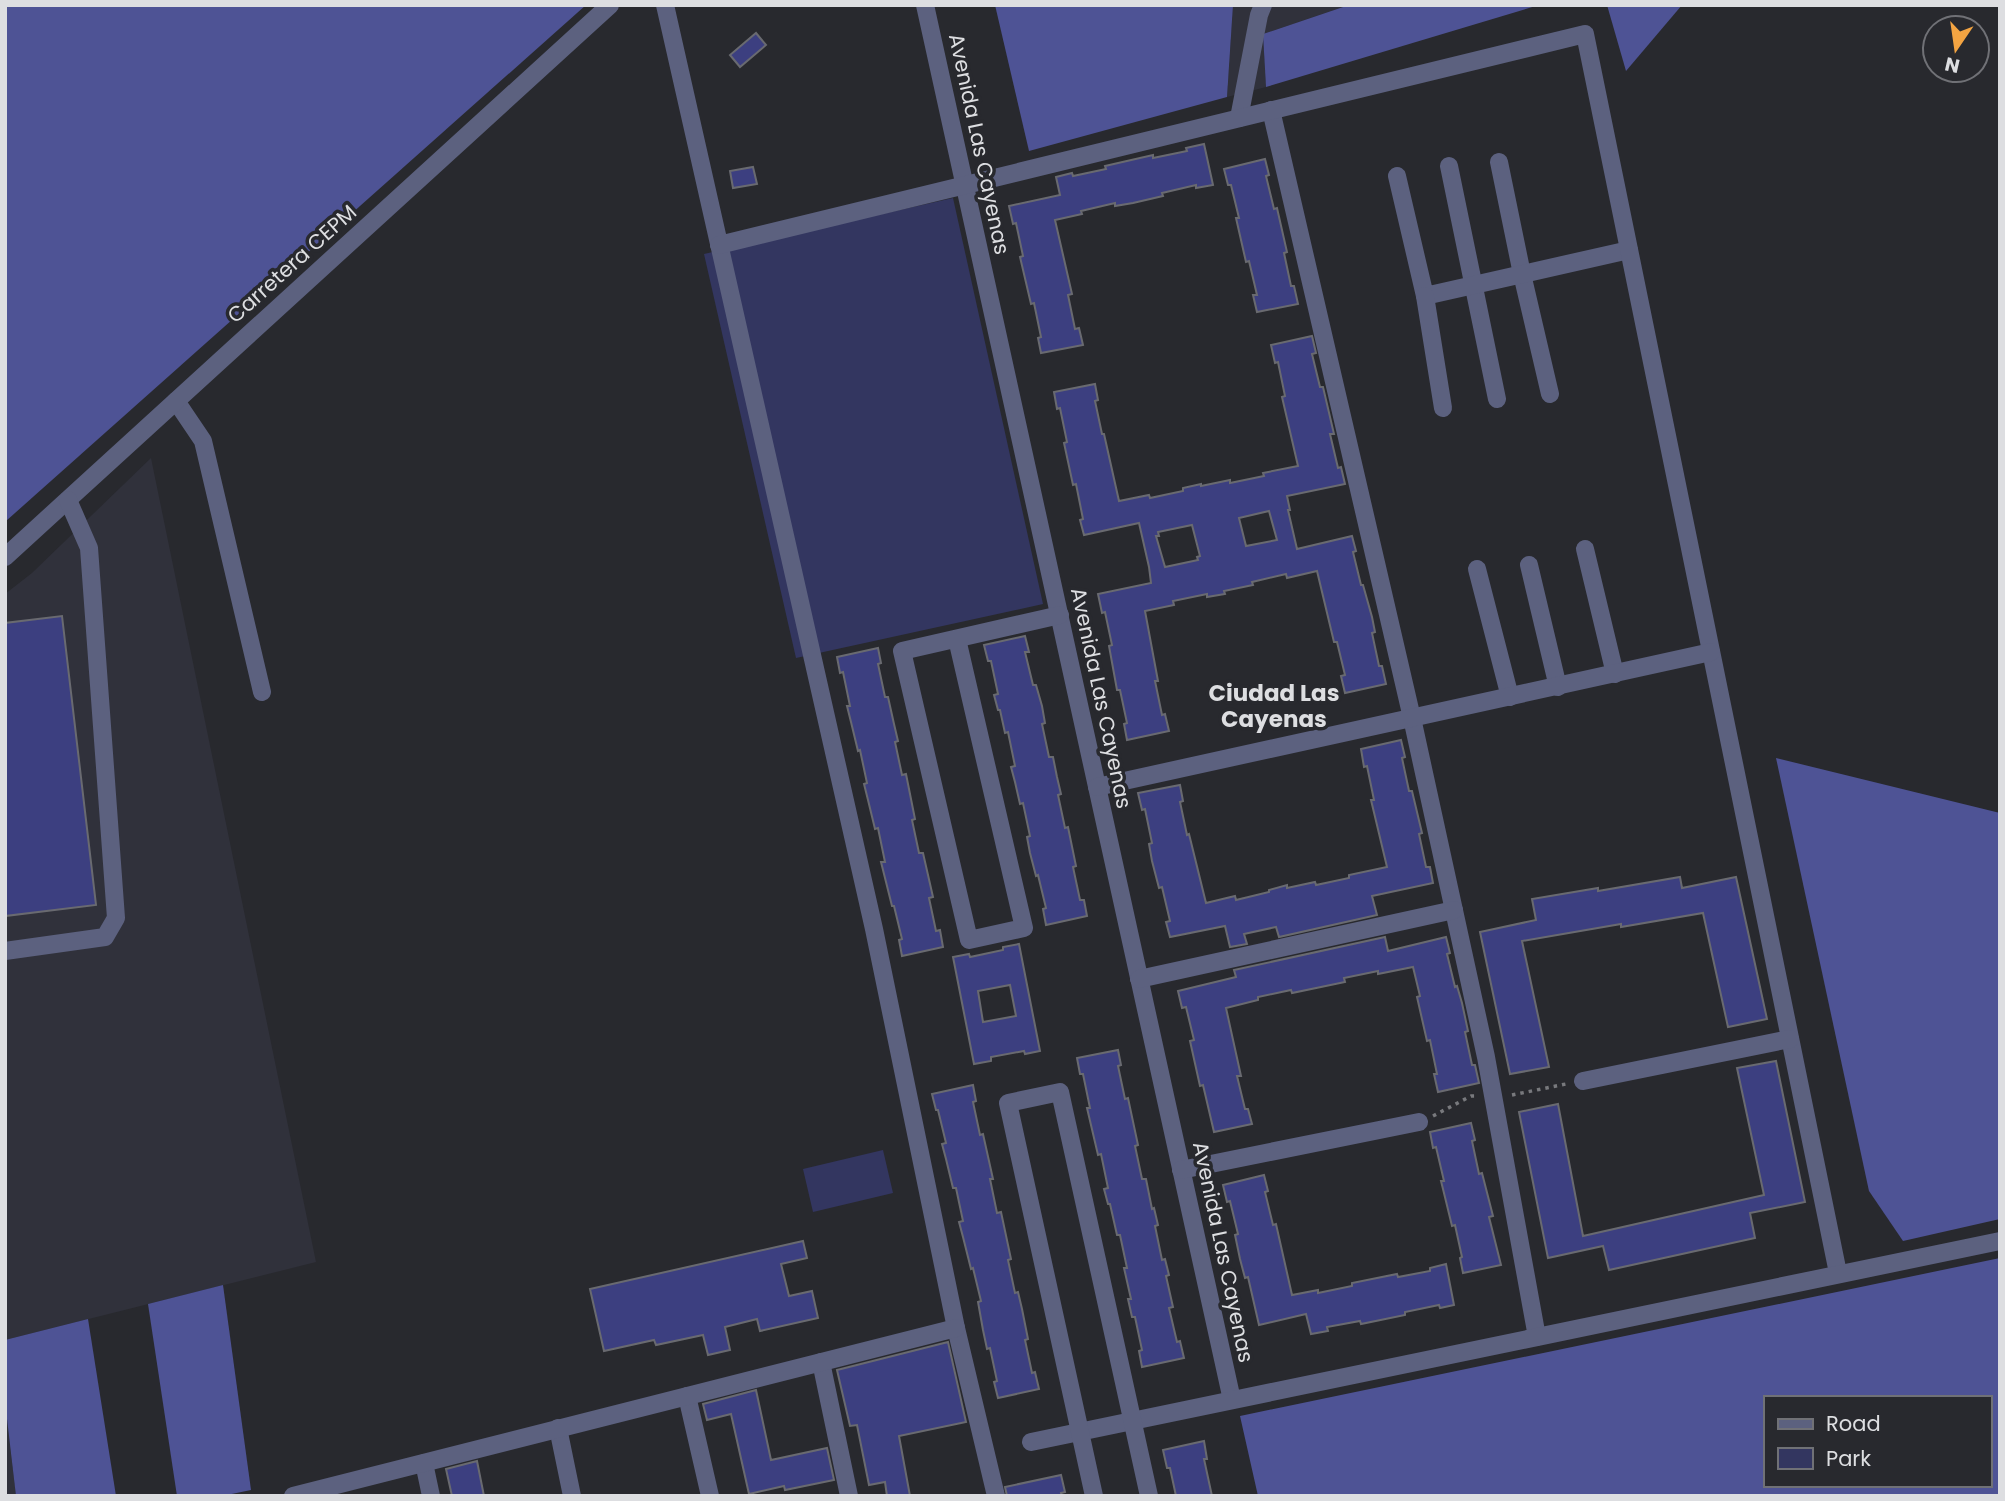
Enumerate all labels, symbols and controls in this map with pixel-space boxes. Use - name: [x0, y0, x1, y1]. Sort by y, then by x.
- north arrow: [1921, 14, 1991, 84]
- street label: Avenida Las Cayenas: [942, 31, 1017, 257]
- text: N: [1942, 50, 1962, 80]
- street label: Carretera CEPM: [221, 198, 363, 329]
- street label: Avenida Las Cayenas: [1064, 585, 1139, 811]
- district label: Ciudad Las Cayenas: [1209, 677, 1339, 735]
- street label: Avenida Las Cayenas: [1186, 1139, 1261, 1365]
- legend: [1764, 1396, 1991, 1487]
- text: Road: [1826, 1409, 1881, 1438]
- text: Park: [1826, 1444, 1871, 1473]

